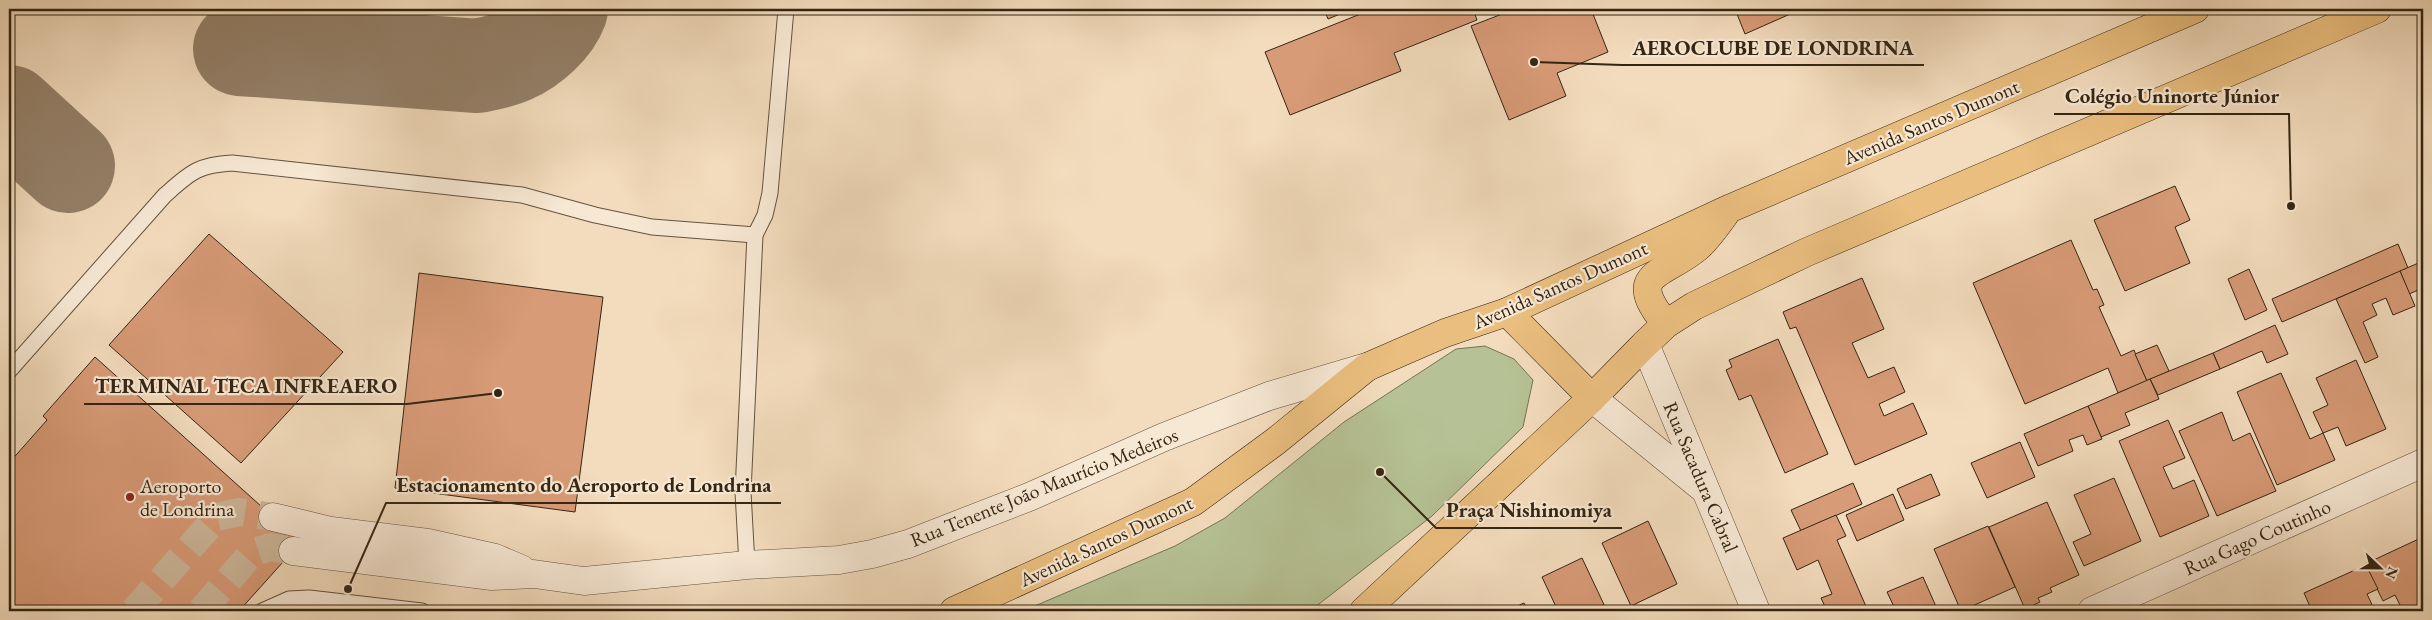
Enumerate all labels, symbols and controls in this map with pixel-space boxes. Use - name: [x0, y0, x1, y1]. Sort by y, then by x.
- callout: AEROCLUBE DE LONDRINA: [1622, 29, 1924, 65]
- text: AEROCLUBE DE LONDRINA: [1631, 34, 1915, 61]
- street label: Avenida Santos Dumont: [1838, 73, 2023, 171]
- callout: Colégio Uninorte Júnior: [2054, 78, 2289, 114]
- text: Colégio Uninorte Júnior: [2065, 82, 2279, 109]
- street label: Avenida Santos Dumont: [1468, 235, 1652, 336]
- callout: TERMINAL TECA INFREAERO: [84, 368, 407, 404]
- text: TERMINAL TECA INFREAERO: [95, 372, 397, 399]
- street label: Rua Sacadura Cabral: [1658, 398, 1745, 556]
- street label: Rua Tenente João Maurício Medeiros: [906, 421, 1182, 553]
- callout: Estacionamento do Aeroporto de Londrina: [386, 467, 781, 503]
- text: Estacionamento do Aeroporto de Londrina: [396, 471, 772, 498]
- place label: Aeroporto de Londrina: [139, 473, 234, 522]
- street label: Avenida Santos Dumont: [1014, 489, 1198, 593]
- marker: Aeroporto de Londrina: [124, 491, 136, 503]
- callout: Praça Nishinomiya: [1436, 492, 1622, 528]
- street label: Rua Gago Coutinho: [2179, 493, 2335, 581]
- text: Praça Nishinomiya: [1446, 496, 1613, 523]
- north arrow: [2354, 542, 2404, 592]
- text: N: [2381, 564, 2403, 582]

